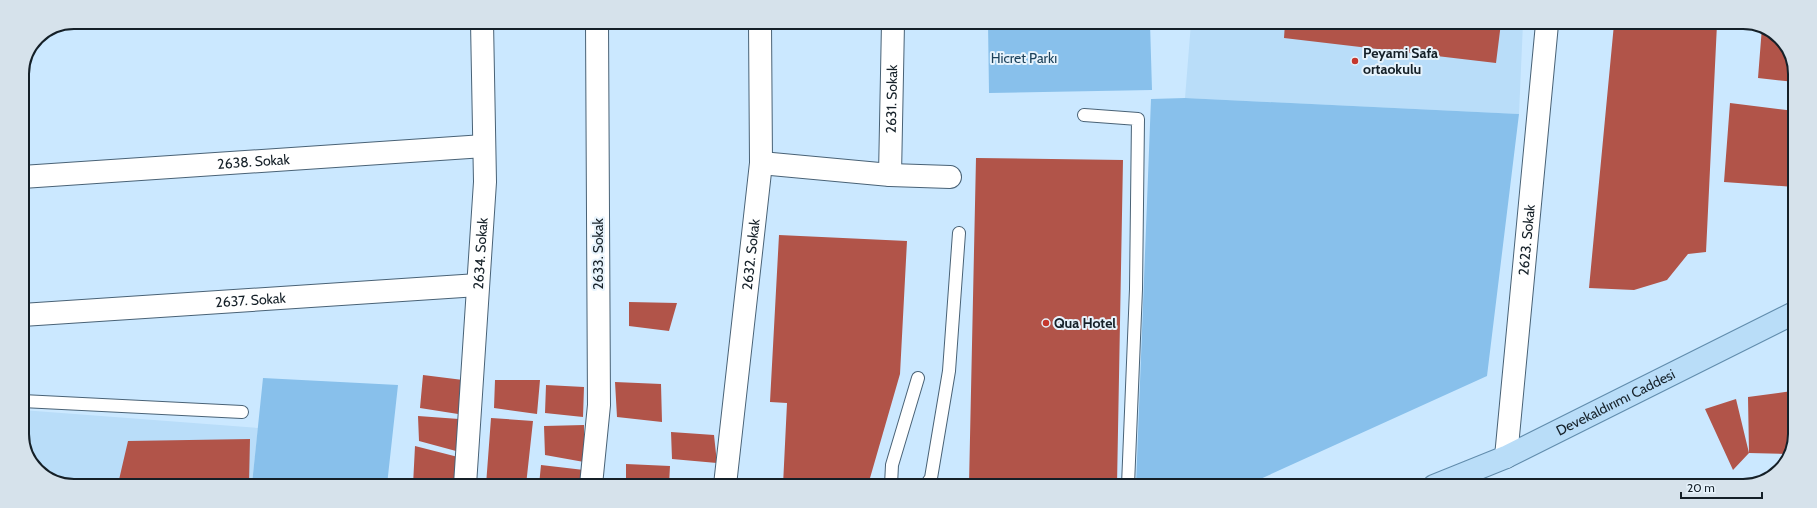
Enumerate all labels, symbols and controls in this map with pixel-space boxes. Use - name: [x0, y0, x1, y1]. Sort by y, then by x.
- place label: Peyami Safa ortaokulu: [1363, 44, 1438, 78]
- park label: Hicret Parkı: [991, 49, 1057, 67]
- marker: Peyami Safa ortaokulu: [1350, 56, 1360, 66]
- street label: 2631. Sokak: [882, 64, 901, 134]
- street label: 2638. Sokak: [217, 150, 291, 173]
- street label: 2623. Sokak: [1514, 203, 1539, 276]
- street label: 2634. Sokak: [469, 216, 492, 290]
- street label: 2633. Sokak: [589, 217, 607, 290]
- street label: 2632. Sokak: [738, 217, 764, 291]
- street label: 2637. Sokak: [215, 289, 287, 311]
- place label: Qua Hotel: [1054, 314, 1116, 332]
- marker: Qua Hotel: [1041, 318, 1051, 328]
- street label: Devekaldırımı Caddesi: [1553, 365, 1678, 440]
- scale bar: [1681, 474, 1762, 500]
- text: 20 m: [1687, 480, 1715, 495]

